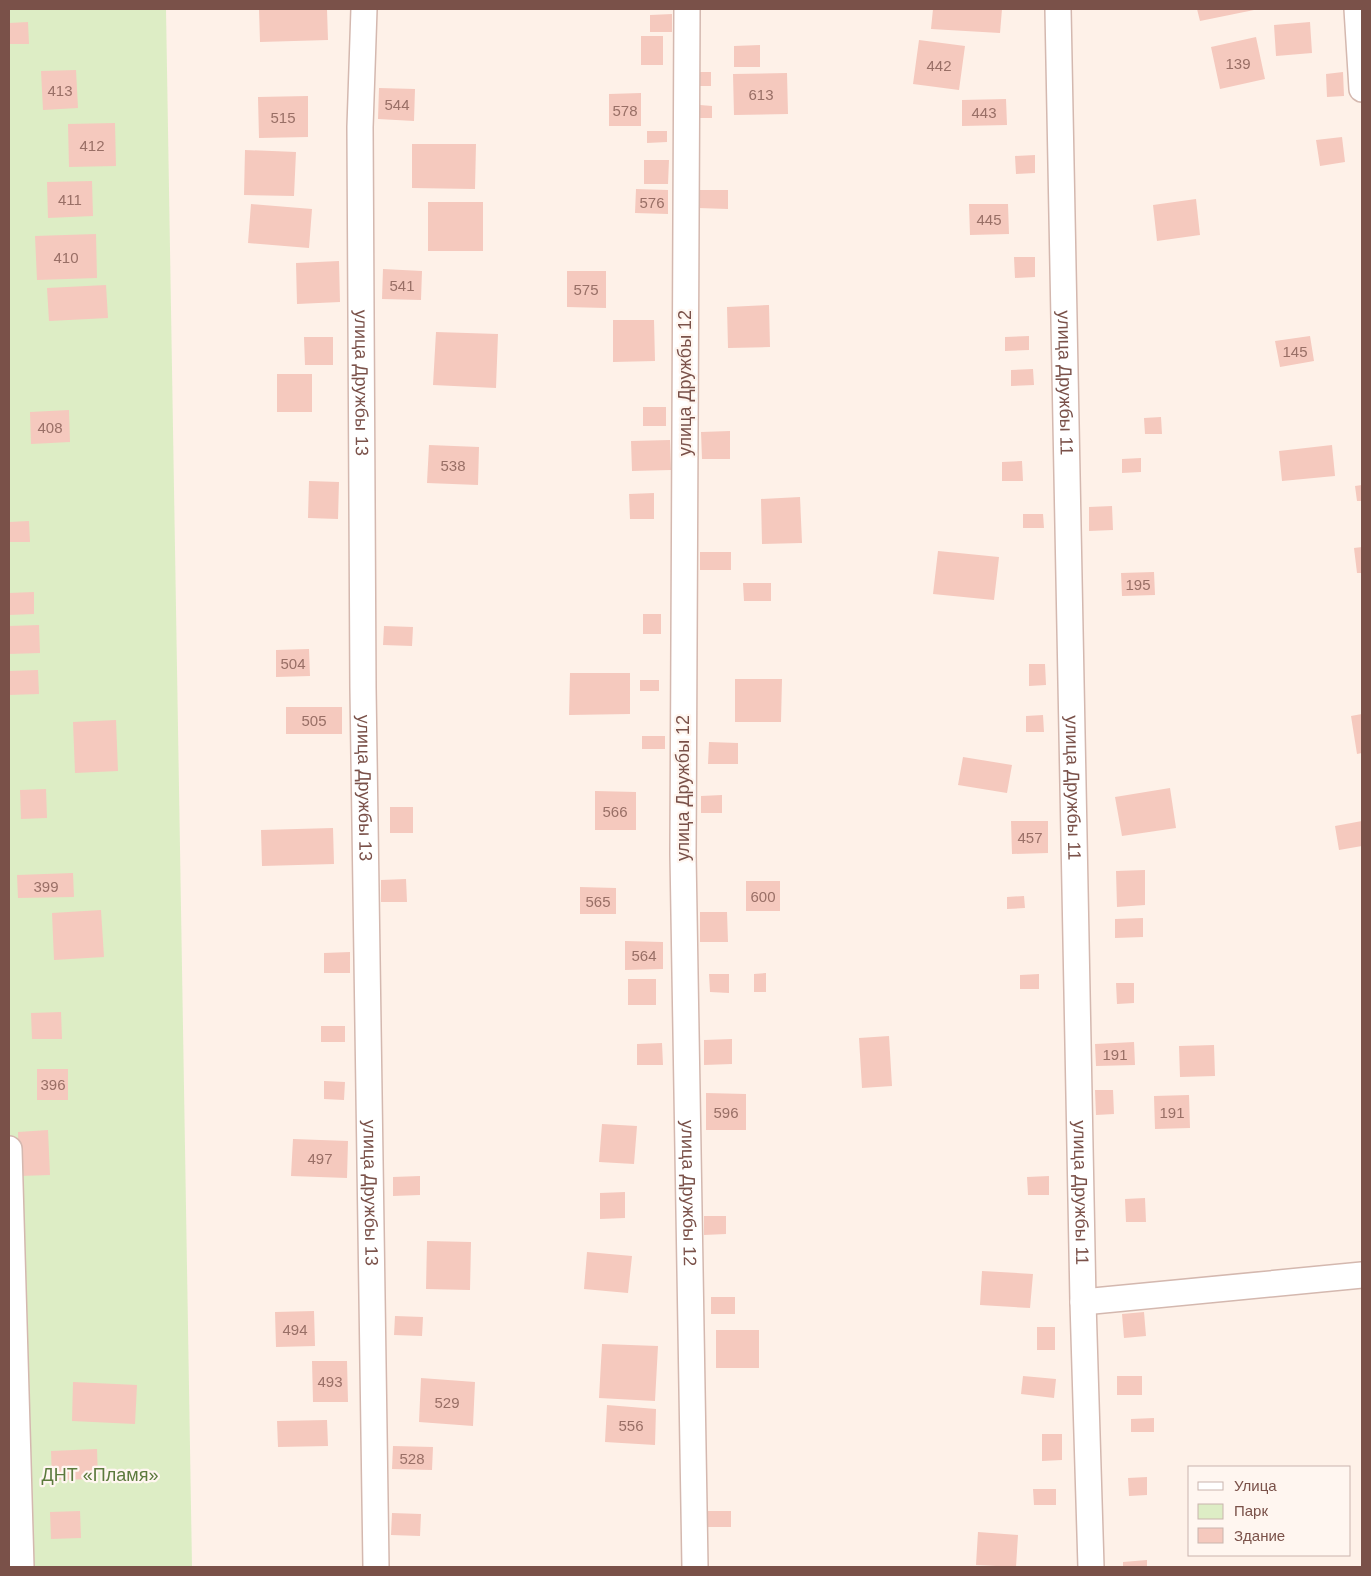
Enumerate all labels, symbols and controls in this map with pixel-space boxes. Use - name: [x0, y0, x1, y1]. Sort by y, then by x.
- house number: 139: [1225, 55, 1251, 72]
- house number: 442: [926, 57, 952, 74]
- house number: 413: [47, 82, 73, 99]
- house number: 613: [748, 86, 774, 103]
- house number: 544: [384, 96, 410, 113]
- house number: 578: [612, 102, 638, 119]
- house number: 443: [971, 104, 997, 121]
- house number: 515: [270, 109, 296, 126]
- house number: 412: [79, 137, 105, 154]
- house number: 411: [58, 191, 82, 208]
- house number: 576: [639, 194, 665, 211]
- house number: 445: [976, 211, 1002, 228]
- house number: 410: [53, 249, 79, 266]
- house number: 541: [389, 277, 415, 294]
- house number: 575: [573, 281, 599, 298]
- street label: улица Дружбы 13: [351, 310, 372, 456]
- street label: улица Дружбы 12: [675, 310, 695, 456]
- street label: улица Дружбы 11: [1054, 310, 1077, 456]
- house number: 145: [1282, 343, 1308, 360]
- house number: 408: [37, 419, 63, 436]
- house number: 538: [440, 457, 466, 474]
- house number: 195: [1125, 576, 1151, 593]
- house number: 504: [280, 655, 306, 672]
- house number: 505: [301, 712, 327, 729]
- street label: улица Дружбы 13: [353, 715, 376, 861]
- street label: улица Дружбы 12: [673, 715, 693, 861]
- street label: улица Дружбы 11: [1062, 715, 1084, 861]
- house number: 566: [602, 803, 628, 820]
- house number: 457: [1017, 829, 1043, 846]
- house number: 399: [33, 878, 59, 895]
- house number: 600: [750, 888, 776, 905]
- house number: 565: [585, 893, 611, 910]
- house number: 564: [631, 947, 657, 964]
- house number: 191: [1102, 1046, 1128, 1063]
- house number: 396: [40, 1076, 66, 1093]
- house number: 596: [713, 1104, 739, 1121]
- house number: 191: [1159, 1104, 1185, 1121]
- street label: улица Дружбы 13: [359, 1120, 382, 1266]
- street label: улица Дружбы 12: [677, 1120, 700, 1266]
- street label: улица Дружбы 11: [1069, 1120, 1092, 1265]
- house number: 497: [307, 1150, 333, 1167]
- house number: 494: [282, 1321, 308, 1338]
- house number: 493: [317, 1373, 343, 1390]
- house number: 529: [434, 1394, 460, 1411]
- house number: 556: [618, 1417, 644, 1434]
- house number: 528: [399, 1450, 425, 1467]
- park label: ДНТ «Пламя»: [42, 1465, 158, 1485]
- legend: [1188, 1466, 1351, 1556]
- text: Улица: [1234, 1477, 1277, 1494]
- text: Парк: [1234, 1502, 1268, 1519]
- text: Здание: [1234, 1527, 1285, 1544]

